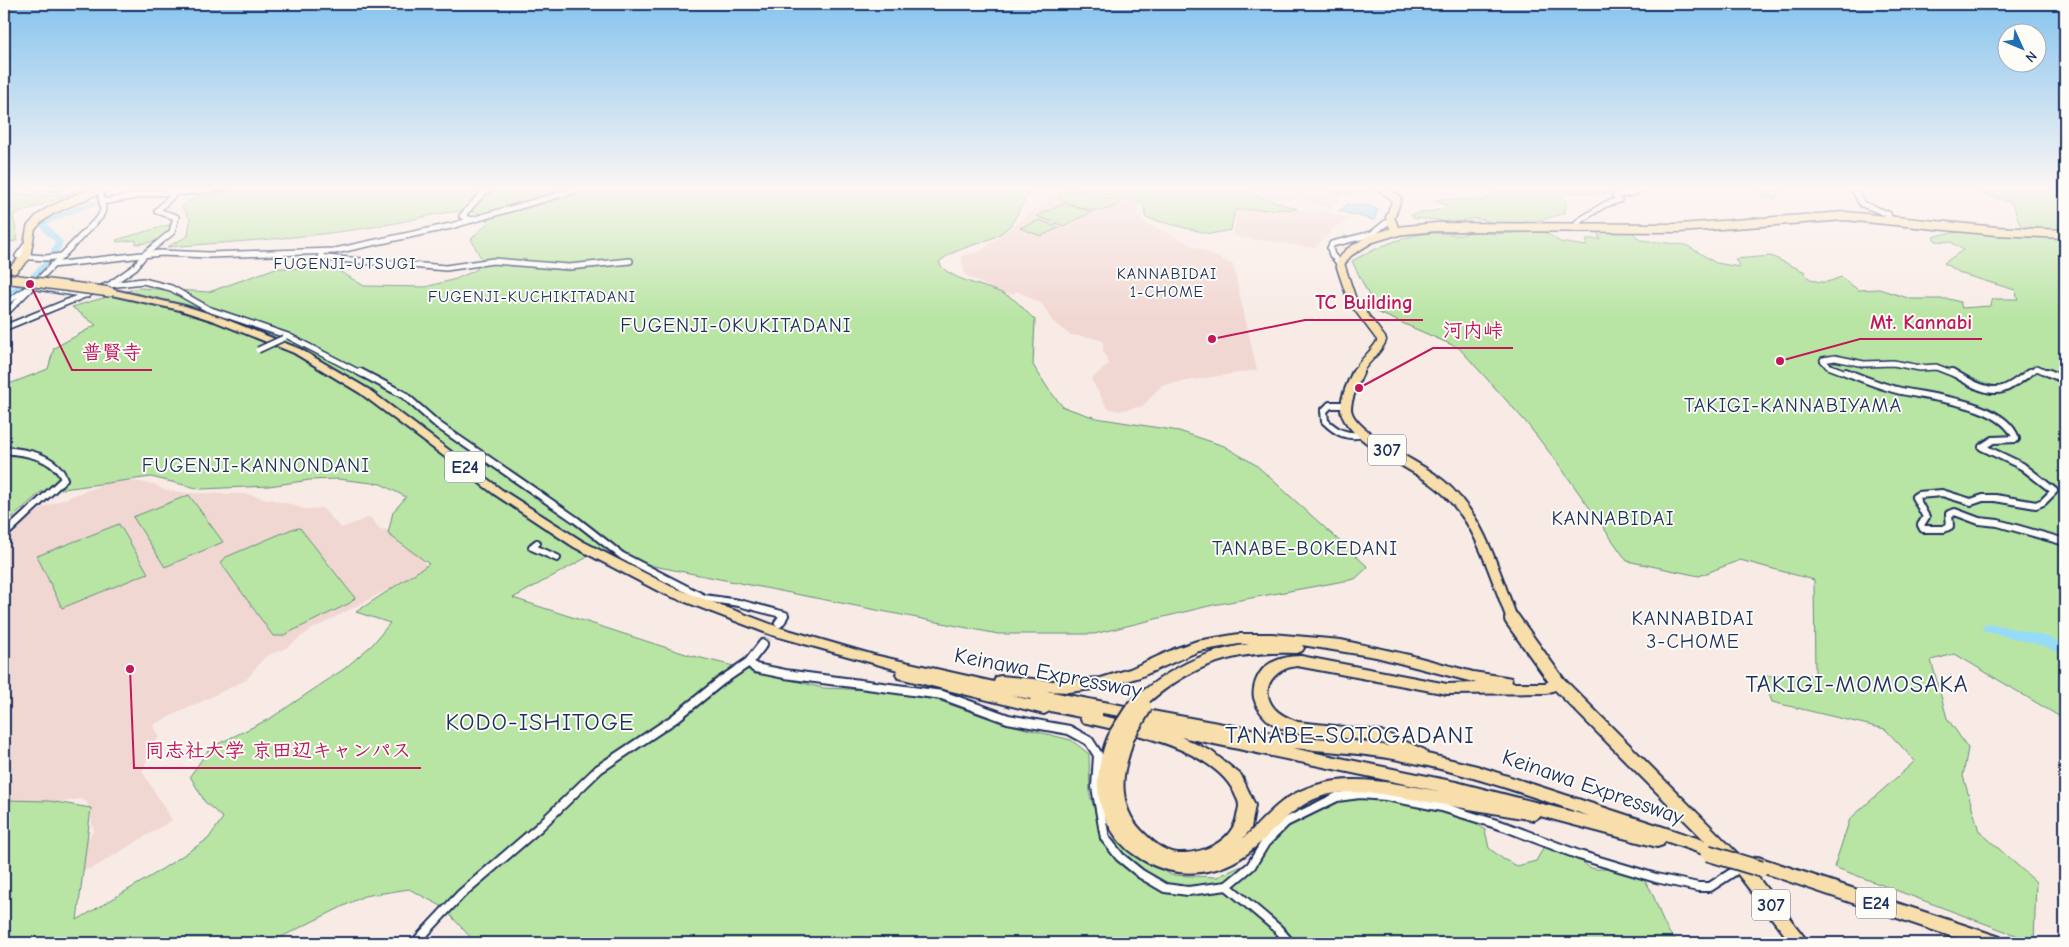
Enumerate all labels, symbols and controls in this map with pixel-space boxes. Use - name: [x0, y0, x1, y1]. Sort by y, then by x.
- north arrow: [1996, 22, 2046, 72]
- text: N: [2022, 47, 2040, 66]
- district label: FUGENJI-UTSUGI: [274, 255, 416, 273]
- district label: KANNABIDAI 1-CHOME: [1117, 265, 1217, 301]
- callout: TC Building: [1305, 285, 1423, 320]
- district label: FUGENJI-KUCHIKITADANI: [428, 288, 636, 306]
- text: TC Building: [1315, 291, 1413, 314]
- callout: Mt. Kannabi: [1860, 304, 1982, 339]
- text: Mt. Kannabi: [1870, 311, 1972, 334]
- callout: 河内峠: [1433, 313, 1513, 348]
- district label: FUGENJI-OKUKITADANI: [620, 314, 852, 337]
- text: 河内峠: [1443, 319, 1503, 342]
- callout: 普賢寺: [72, 335, 152, 370]
- text: 普賢寺: [82, 341, 142, 364]
- district label: TAKIGI-KANNABIYAMA: [1684, 394, 1902, 417]
- road number: 307: [1368, 434, 1406, 466]
- road number: E24: [445, 452, 485, 482]
- district label: FUGENJI-KANNONDANI: [142, 454, 370, 477]
- district label: KANNABIDAI: [1551, 507, 1675, 530]
- district label: TANABE-BOKEDANI: [1212, 537, 1398, 560]
- district label: KANNABIDAI 3-CHOME: [1631, 607, 1755, 653]
- street label: Keinawa Expressway: [952, 642, 1144, 704]
- district label: TAKIGI-MOMOSAKA: [1745, 670, 1969, 698]
- district label: KODO-ISHITOGE: [446, 708, 634, 736]
- district label: TANABE-SOTOGADANI: [1225, 721, 1475, 749]
- callout: 同志社大学 京田辺キャンパス: [134, 733, 421, 768]
- text: 同志社大学 京田辺キャンパス: [145, 739, 411, 762]
- street label: Keinawa Expressway: [1499, 744, 1687, 830]
- road number: E24: [1856, 888, 1896, 918]
- road number: 307: [1752, 890, 1790, 920]

